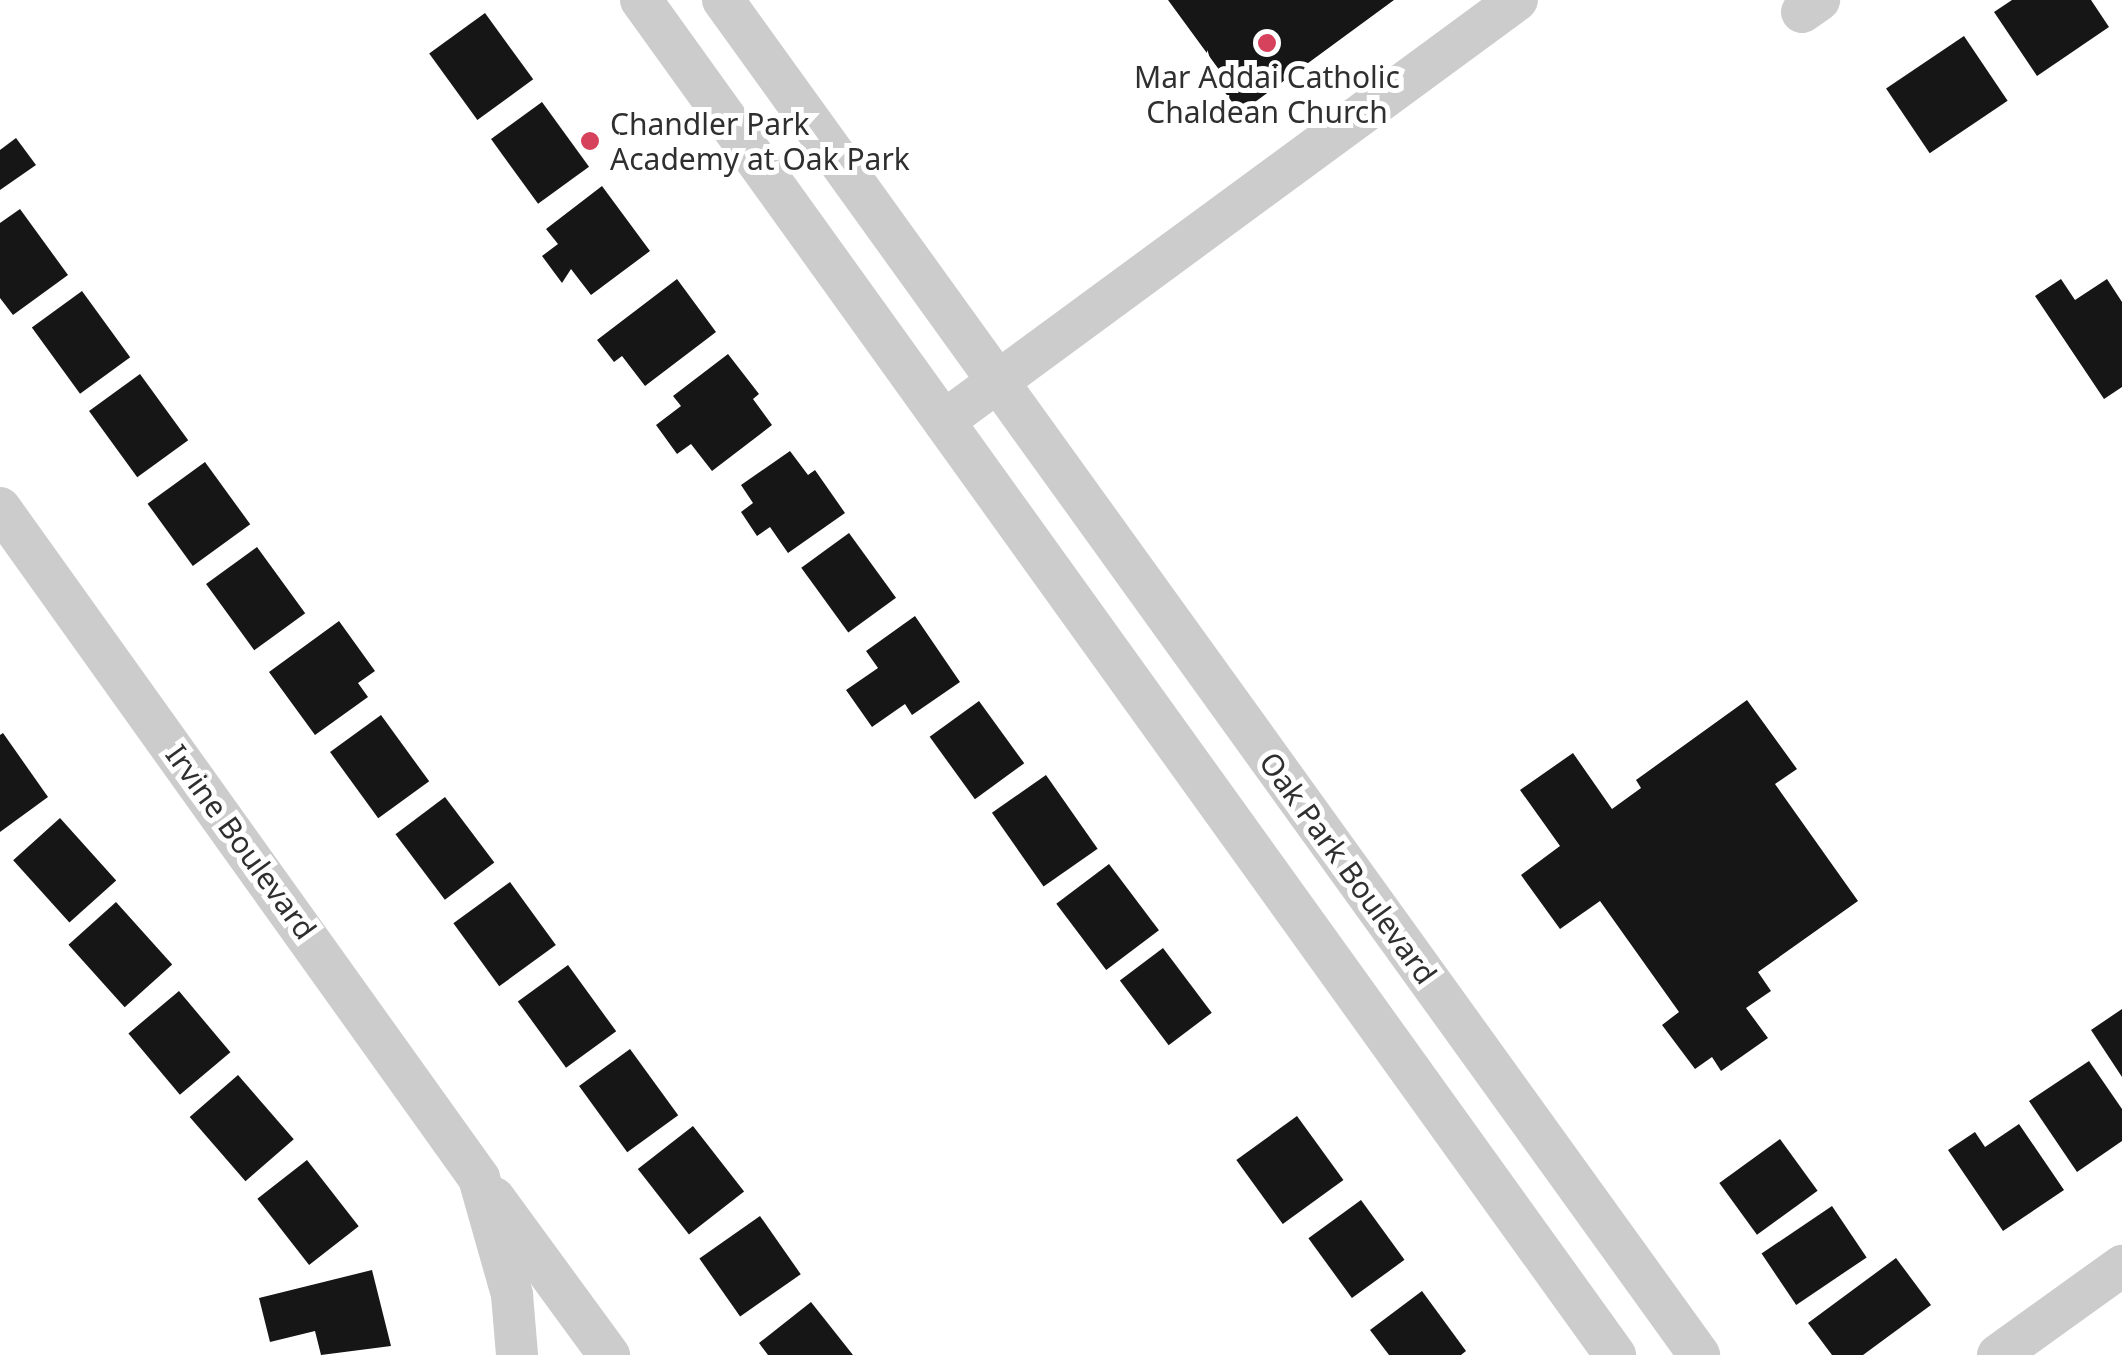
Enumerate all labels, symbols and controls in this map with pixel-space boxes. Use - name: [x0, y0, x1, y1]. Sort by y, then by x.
- marker: Mar Addai Catholic Chaldean Church: [1256, 32, 1278, 54]
- place label: Mar Addai Catholic Chaldean Church: [1134, 59, 1400, 130]
- place label: Chandler Park Academy at Oak Park: [610, 106, 910, 176]
- marker: Chandler Park Academy at Oak Park: [579, 130, 601, 152]
- street label: Irvine Boulevard: [158, 738, 324, 946]
- street label: Oak Park Boulevard: [1252, 745, 1444, 991]

